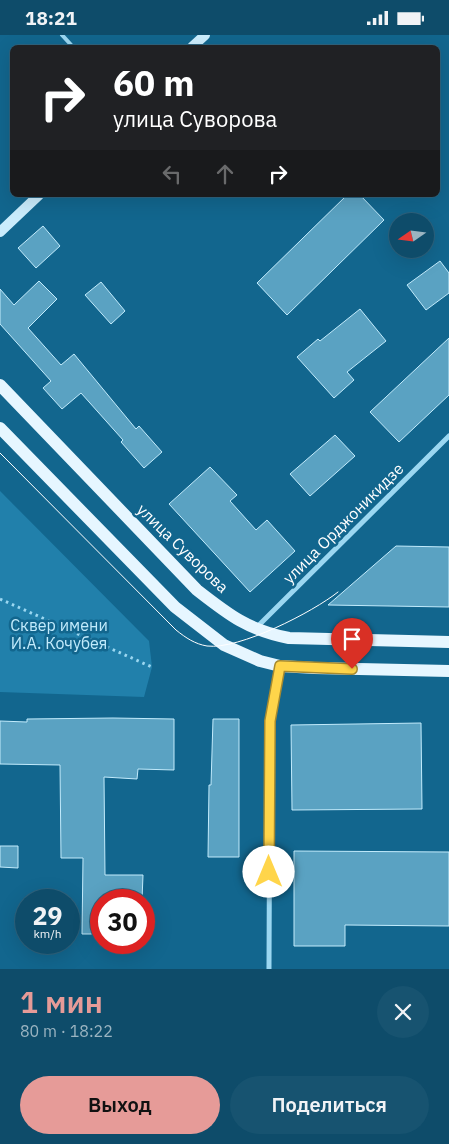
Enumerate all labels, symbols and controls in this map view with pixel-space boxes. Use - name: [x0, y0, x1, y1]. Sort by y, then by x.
- text: 18:21: [25, 6, 77, 30]
- text: 60 m: [113, 60, 195, 106]
- icon: right: [30, 65, 95, 130]
- text: улица Суворова: [113, 104, 277, 133]
- icon: left: [158, 160, 186, 188]
- icon: ahead: [211, 160, 239, 188]
- icon: right: [264, 160, 292, 188]
- north arrow: [389, 213, 434, 257]
- map controls: [389, 213, 434, 258]
- street label: улица Орджоникидзе: [278, 458, 408, 588]
- street label: улица Суворова: [133, 499, 233, 597]
- park label: Сквер имени И.А. Кочубея: [10, 615, 108, 653]
- pin: [331, 618, 373, 669]
- icon: arrive: [338, 625, 366, 653]
- position arrow: [242, 845, 294, 897]
- speed limit sign: 30: [90, 889, 155, 954]
- text: 29: [32, 899, 63, 932]
- text: km/h: [33, 926, 62, 941]
- text: 1 мин: [20, 982, 103, 1021]
- button: close: [377, 986, 429, 1038]
- text: 80 m · 18:22: [20, 1021, 113, 1041]
- button: Выход: [20, 1076, 220, 1134]
- button: Поделиться: [230, 1076, 429, 1134]

